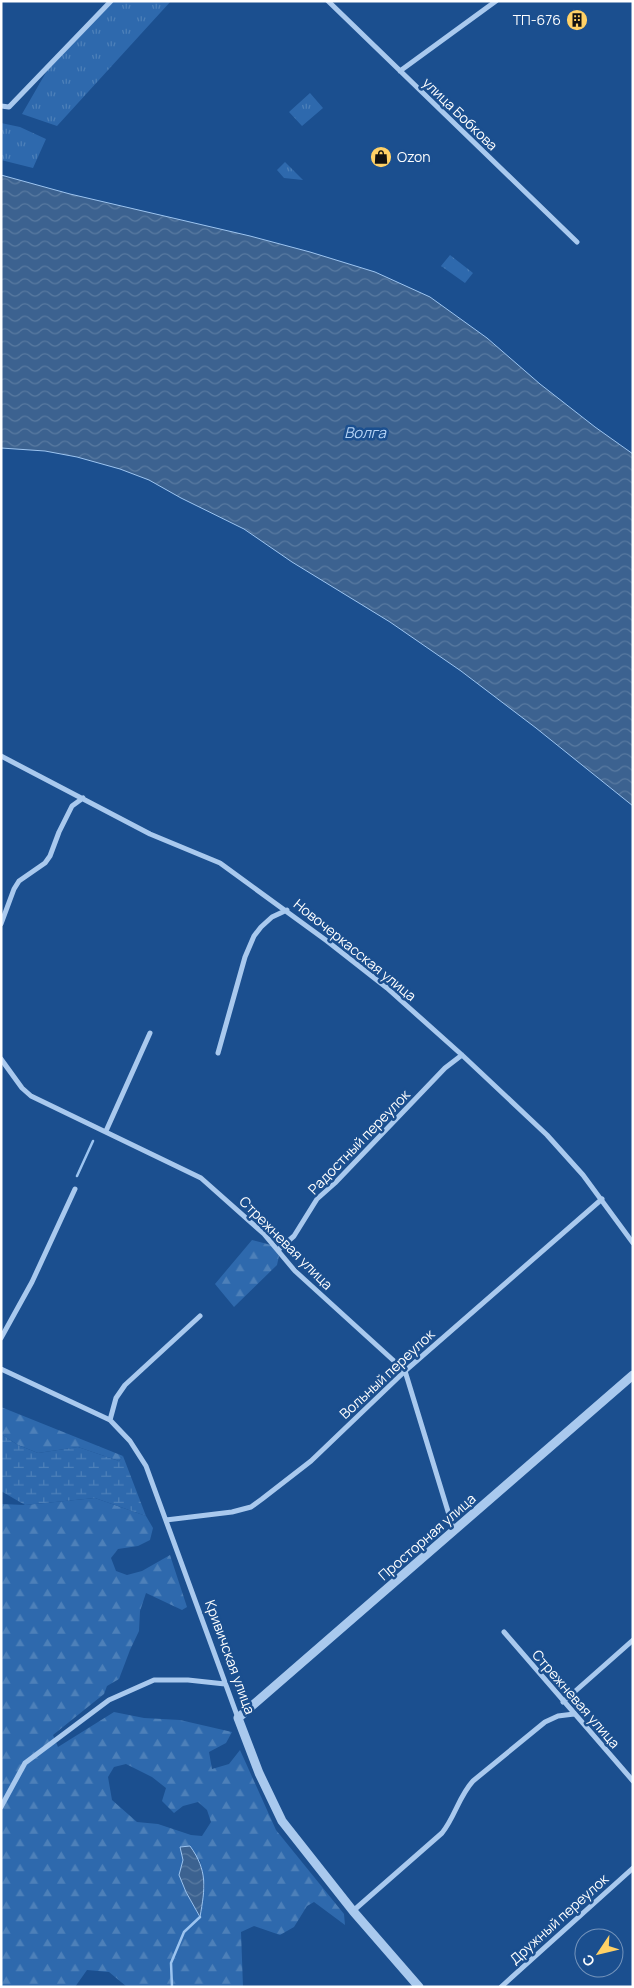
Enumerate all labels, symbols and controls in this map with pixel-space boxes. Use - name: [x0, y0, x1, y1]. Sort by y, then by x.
- building icon: ТП-676: [565, 8, 589, 32]
- place label: ТП-676: [513, 10, 561, 29]
- street label: улица Бобкова: [419, 73, 502, 154]
- shop icon: Ozon: [369, 145, 393, 169]
- place label: Ozon: [397, 147, 431, 166]
- water label: Волга: [344, 422, 387, 443]
- street label: Новочеркасская улица: [290, 894, 421, 1005]
- street label: Радостный переулок: [304, 1084, 414, 1198]
- street label: Стрежневая улица: [235, 1192, 337, 1294]
- street label: Вольный переулок: [335, 1324, 439, 1423]
- street label: Просторная улица: [374, 1489, 479, 1584]
- street label: Кривичская улица: [201, 1597, 260, 1717]
- street label: Стрежневая улица: [528, 1645, 625, 1752]
- street label: Дружный переулок: [505, 1868, 613, 1968]
- north arrow: [574, 1928, 624, 1978]
- text: С: [577, 1951, 599, 1970]

